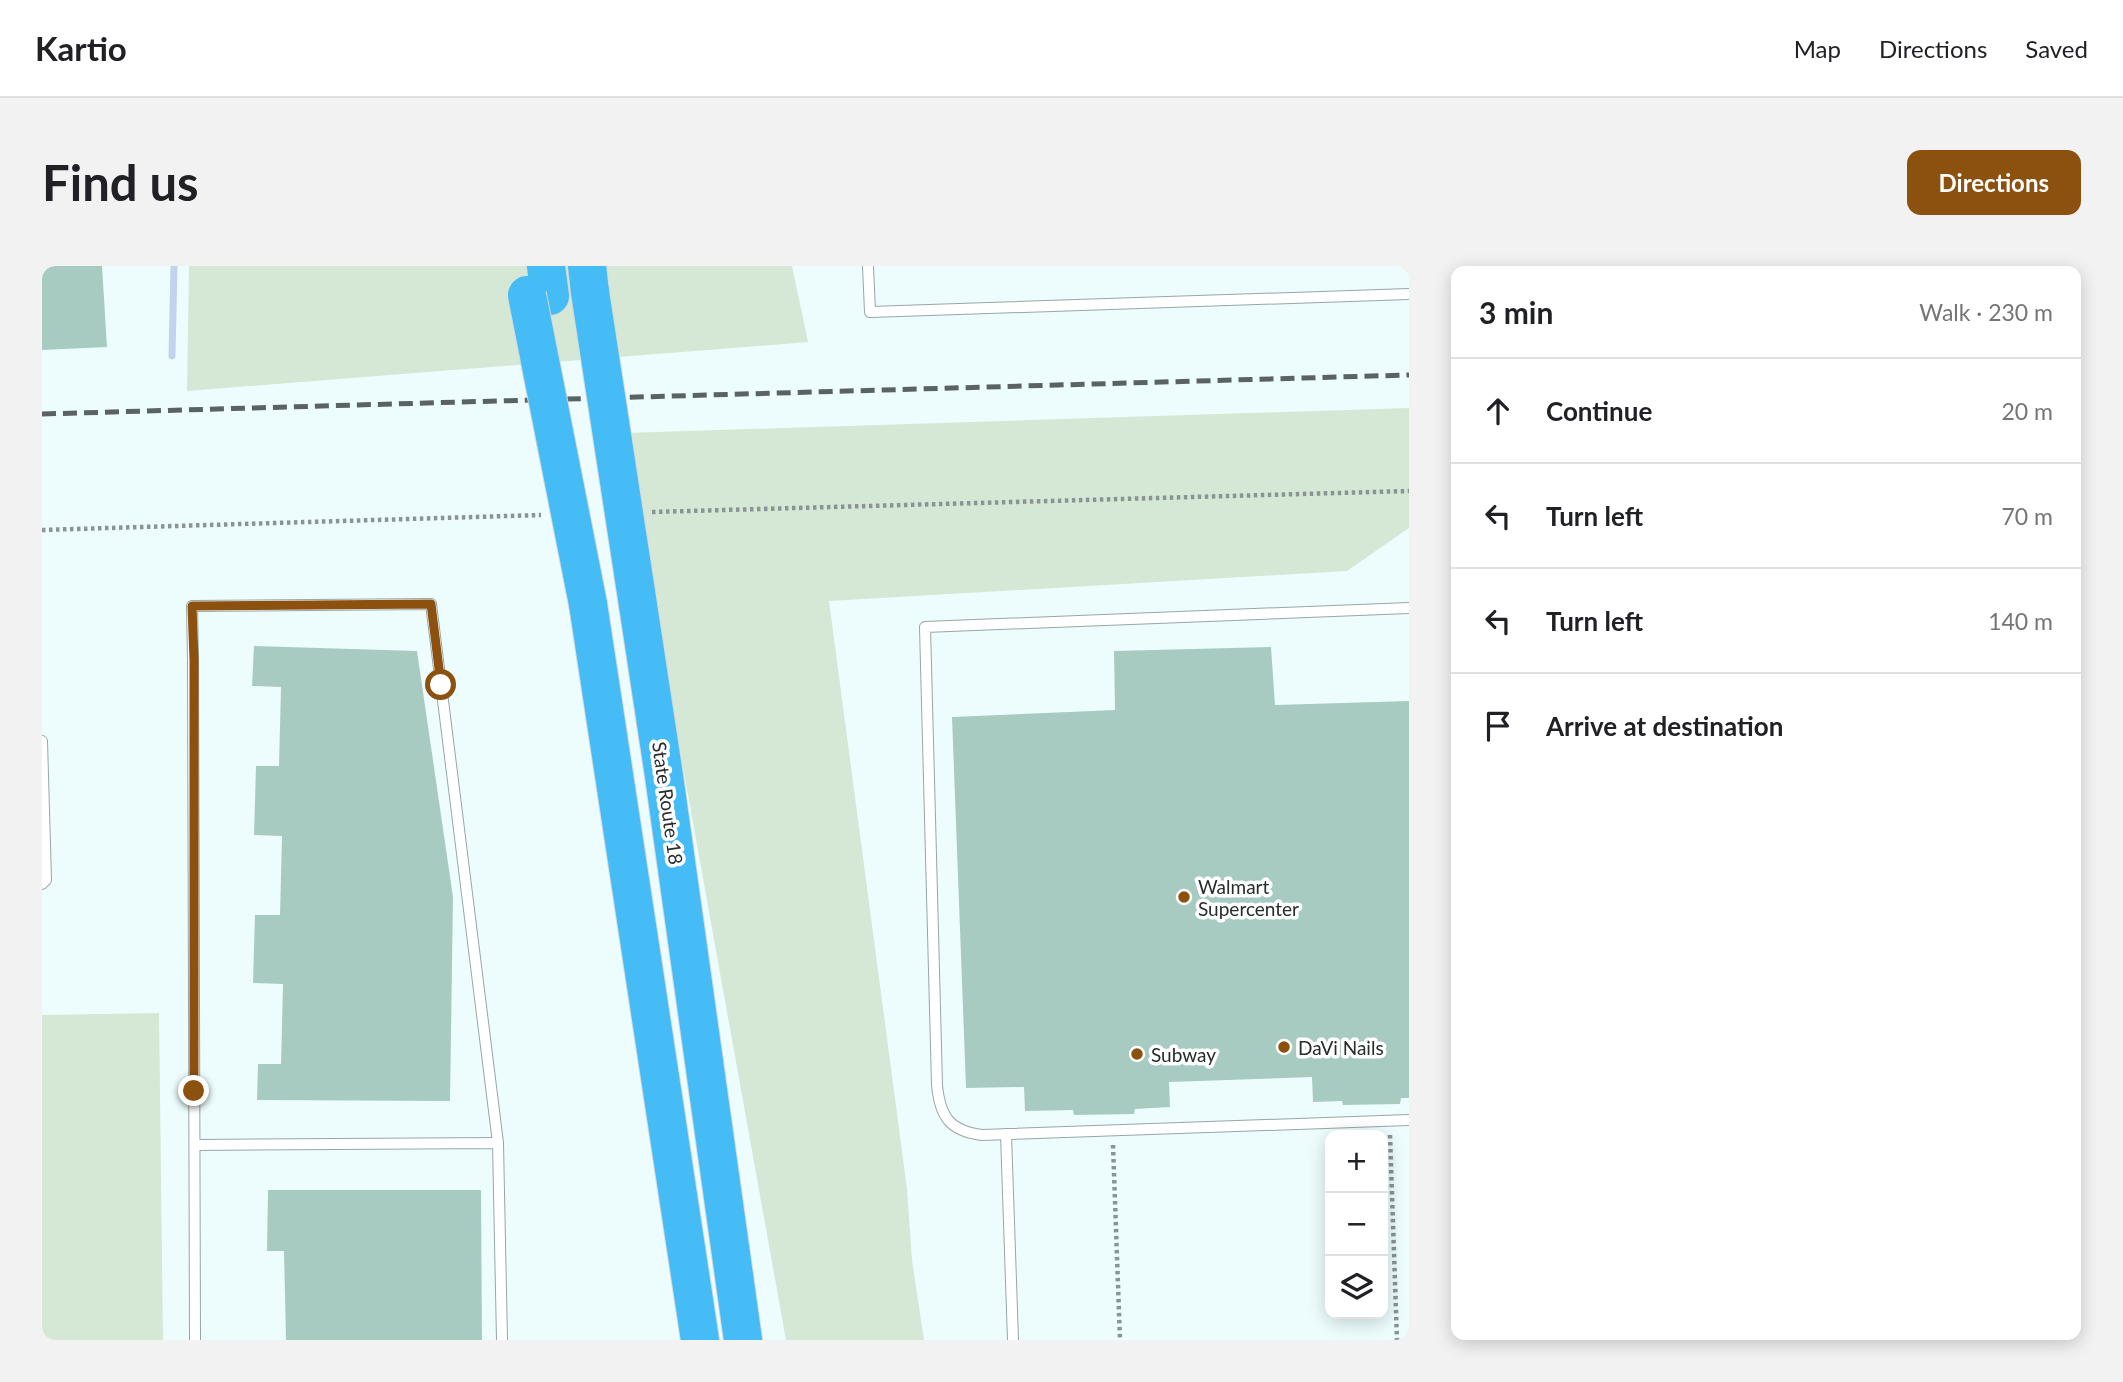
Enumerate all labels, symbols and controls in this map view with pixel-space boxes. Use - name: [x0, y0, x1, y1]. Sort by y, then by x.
- text: Kartio: [35, 28, 127, 68]
- text: Map: [1794, 34, 1841, 63]
- text: Directions: [1879, 34, 1987, 63]
- text: Saved: [2025, 34, 2088, 63]
- button: Directions: [1907, 150, 2081, 215]
- text: Find us: [42, 153, 199, 211]
- text: 3 min: [1479, 294, 1553, 330]
- text: Walk · 230 m: [1919, 298, 2053, 326]
- icon: ahead: [1479, 392, 1517, 430]
- text: Continue: [1546, 395, 1652, 427]
- text: 20 m: [2002, 397, 2053, 425]
- icon: left: [1479, 497, 1517, 535]
- text: Turn left: [1546, 500, 1643, 532]
- text: 70 m: [2002, 502, 2053, 530]
- icon: left: [1479, 602, 1517, 640]
- text: Turn left: [1546, 605, 1643, 637]
- text: 140 m: [1988, 607, 2053, 635]
- route start: [425, 669, 456, 700]
- icon: arrive: [1479, 707, 1517, 745]
- text: Arrive at destination: [1546, 710, 1783, 742]
- street label: State Route 18: [648, 740, 688, 866]
- place label: Walmart Supercenter: [1198, 875, 1299, 920]
- marker: Walmart Supercenter: [1176, 889, 1192, 905]
- place label: DaVi Nails: [1298, 1036, 1384, 1059]
- marker: DaVi Nails: [1276, 1039, 1292, 1055]
- place label: Subway: [1151, 1043, 1216, 1066]
- marker: Subway: [1129, 1046, 1145, 1062]
- route end: [178, 1075, 209, 1106]
- map controls: [1325, 1130, 1388, 1319]
- button: +: [1325, 1130, 1388, 1193]
- button: −: [1325, 1193, 1388, 1256]
- button: layers: [1325, 1256, 1388, 1319]

